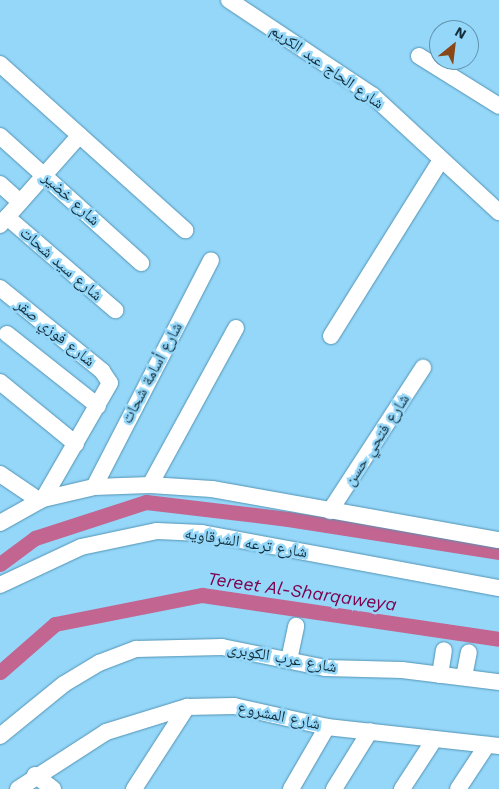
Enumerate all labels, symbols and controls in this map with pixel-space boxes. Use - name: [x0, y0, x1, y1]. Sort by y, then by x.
- north arrow: [429, 20, 479, 70]
- street label: شارع الحاج عبد الكريم: [267, 21, 387, 113]
- text: N: [452, 23, 469, 42]
- street label: شارع خضير: [38, 168, 104, 230]
- street label: شارع سيد شحات: [16, 223, 106, 305]
- street label: شارع فوزي صقر: [11, 295, 99, 371]
- street label: شارع أسامة شحات: [117, 319, 187, 427]
- street label: شارع فتحي حسن: [340, 390, 414, 490]
- street label: شارع ترعه الشرقاويه: [183, 524, 309, 562]
- water label: Tereet Al-Sharqaweya: [206, 568, 398, 616]
- street label: شارع عرب الكوبرى: [226, 639, 338, 677]
- street label: شارع المشروع: [236, 698, 322, 734]

